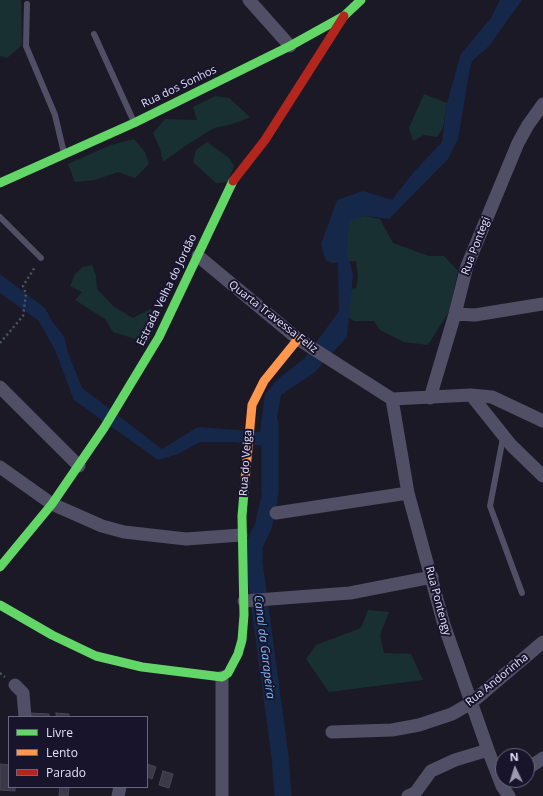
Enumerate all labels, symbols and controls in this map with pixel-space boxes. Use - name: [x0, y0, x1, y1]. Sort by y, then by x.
- street label: Rua dos Sonhos: [139, 63, 219, 111]
- street label: Rua Pontegi: [459, 215, 493, 277]
- street label: Estrada Velha do Jordão: [134, 232, 200, 348]
- street label: Quarta Travessa Feliz: [226, 278, 320, 356]
- street label: Rua do Veiga: [237, 429, 255, 497]
- street label: Rua Pontengy: [422, 565, 454, 637]
- water label: Canal da Garapeira: [250, 594, 278, 700]
- street label: Rua Andorinha: [463, 651, 531, 709]
- legend: [8, 716, 148, 788]
- text: Livre: [46, 724, 73, 741]
- text: Lento: [46, 744, 78, 761]
- north arrow: [495, 748, 535, 788]
- text: N: [509, 749, 519, 764]
- text: Parado: [46, 764, 86, 781]

